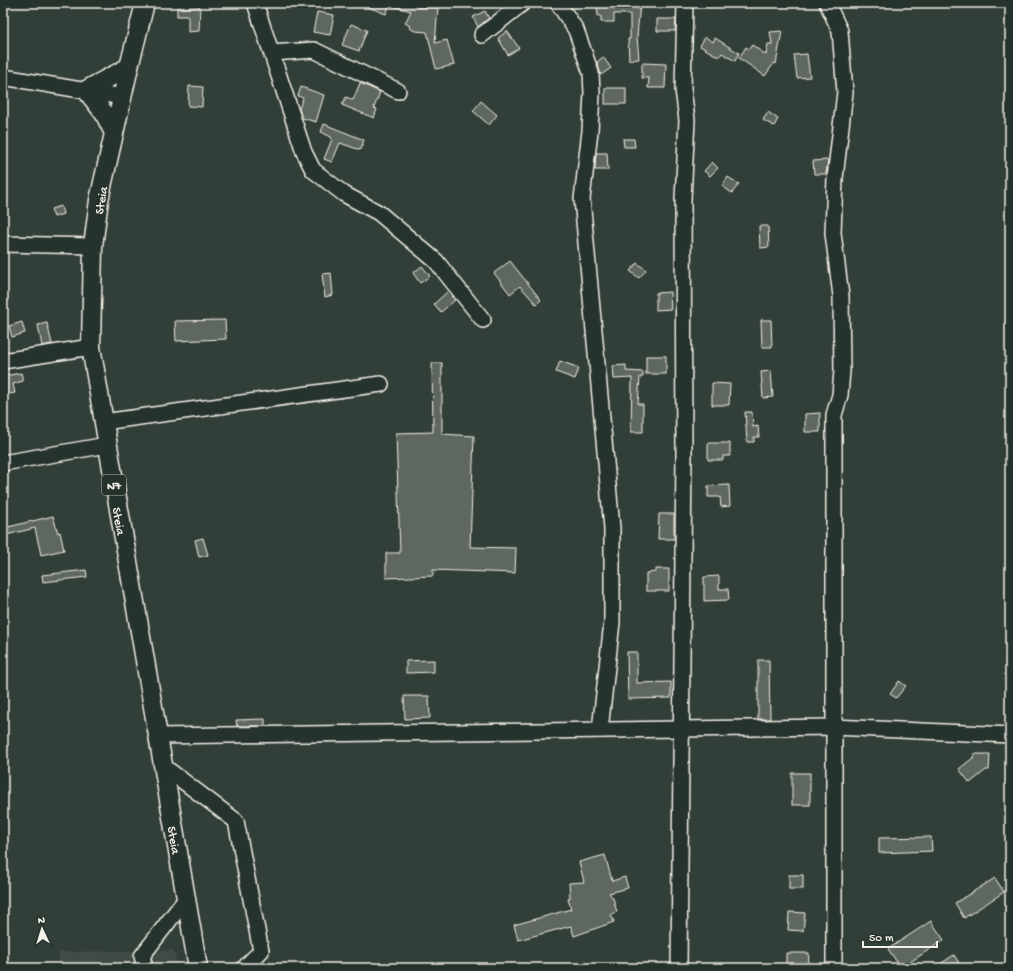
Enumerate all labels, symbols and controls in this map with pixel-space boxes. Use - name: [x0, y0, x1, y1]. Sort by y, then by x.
- street label: Steia: [93, 185, 112, 216]
- road number: N7: [102, 475, 126, 495]
- street label: Steia: [108, 506, 127, 537]
- street label: Steia: [163, 825, 182, 856]
- north arrow: [22, 909, 62, 949]
- text: N: [37, 915, 45, 927]
- scale bar: [863, 923, 937, 949]
- text: 50 m: [869, 932, 894, 946]

